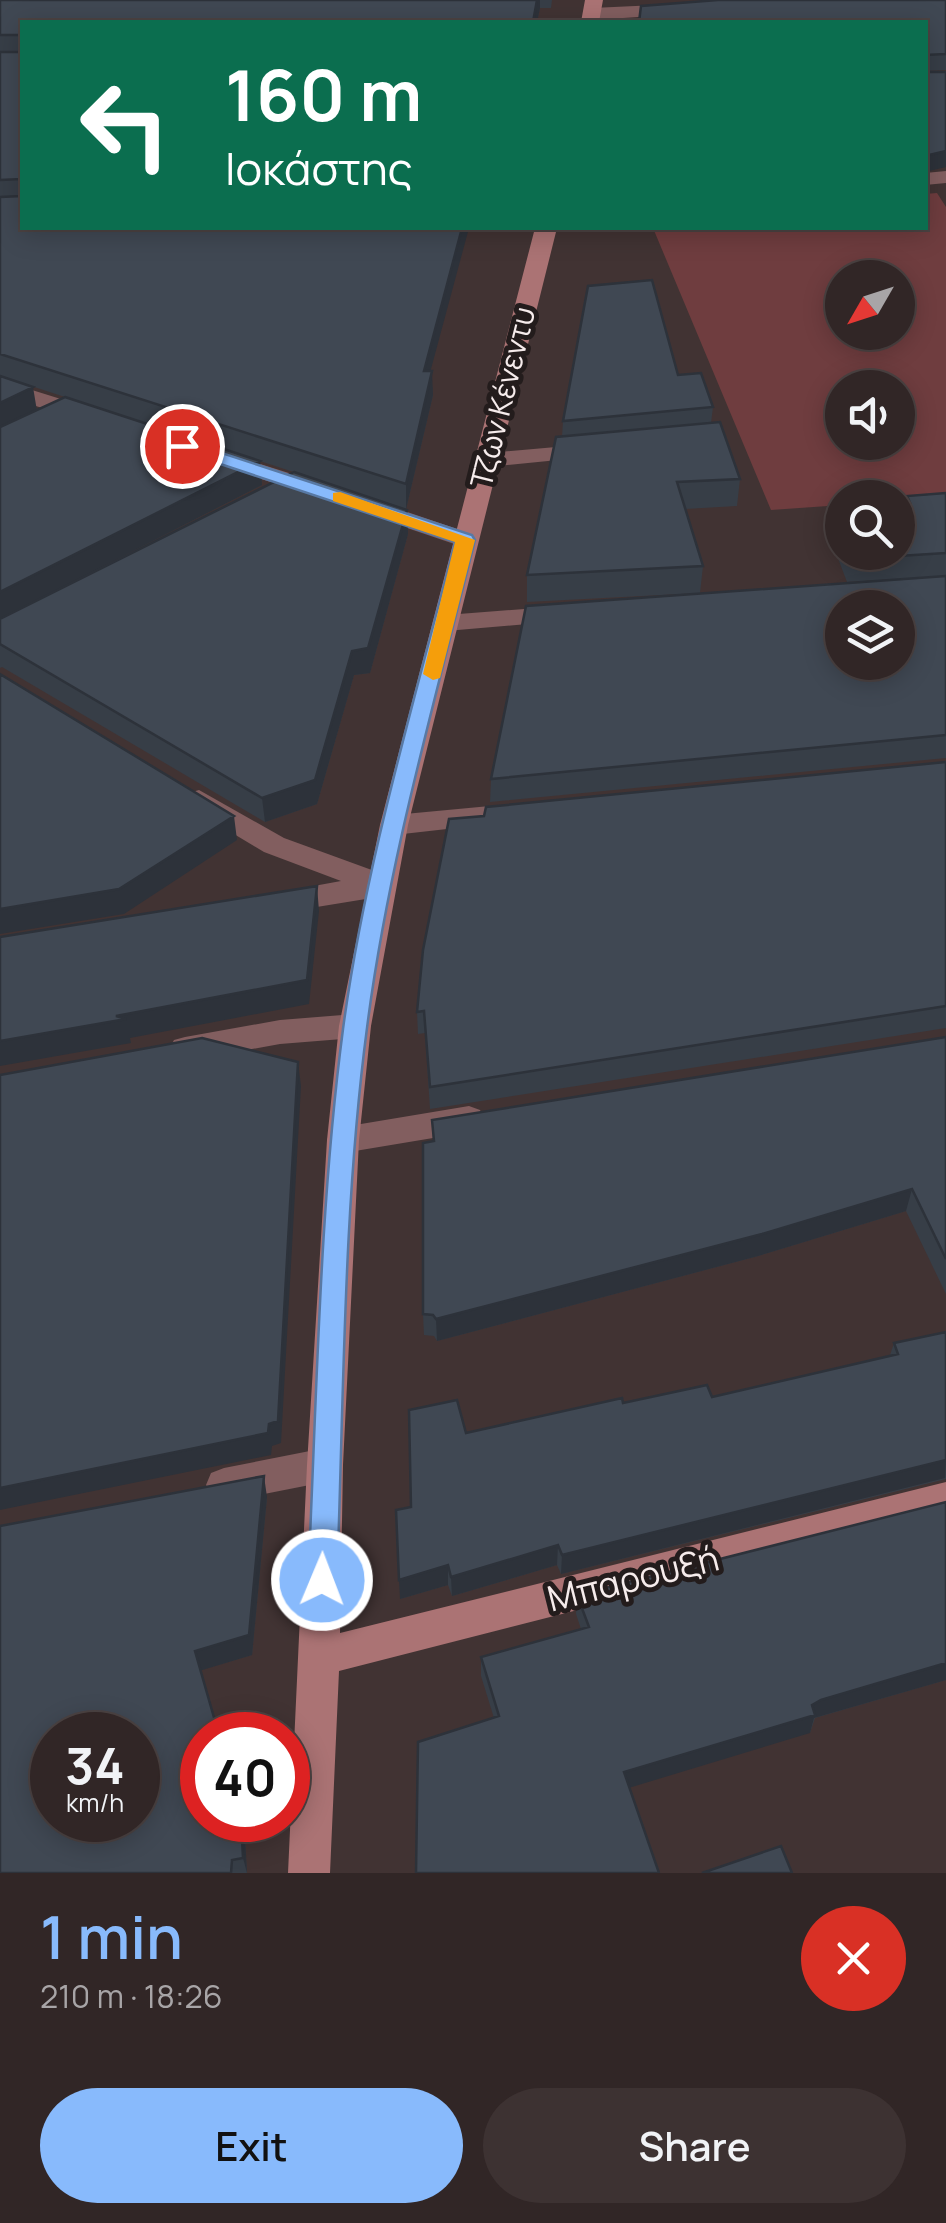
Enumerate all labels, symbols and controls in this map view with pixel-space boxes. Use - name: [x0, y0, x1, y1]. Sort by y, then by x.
- text: 160 m: [225, 46, 422, 142]
- icon: left: [60, 60, 190, 190]
- text: Ιοκάστης: [225, 137, 413, 199]
- north arrow: [825, 260, 915, 350]
- map controls: [825, 260, 915, 680]
- street label: Τζων Κένεντυ: [460, 302, 544, 492]
- button: sound: [825, 370, 915, 460]
- pin: [140, 404, 225, 489]
- icon: arrive: [155, 419, 210, 474]
- button: search: [825, 480, 915, 570]
- button: layers: [825, 590, 915, 680]
- position arrow: [270, 1528, 374, 1632]
- street label: Μπαρουξή: [542, 1534, 724, 1622]
- speed limit sign: 40: [180, 1712, 310, 1842]
- text: 34: [65, 1731, 125, 1799]
- text: km/h: [66, 1785, 124, 1820]
- text: 1 min: [40, 1895, 183, 1977]
- button: close: [801, 1906, 906, 2011]
- text: 210 m · 18:26: [40, 1974, 223, 2018]
- button: Exit: [40, 2088, 463, 2203]
- button: Share: [483, 2088, 906, 2203]

